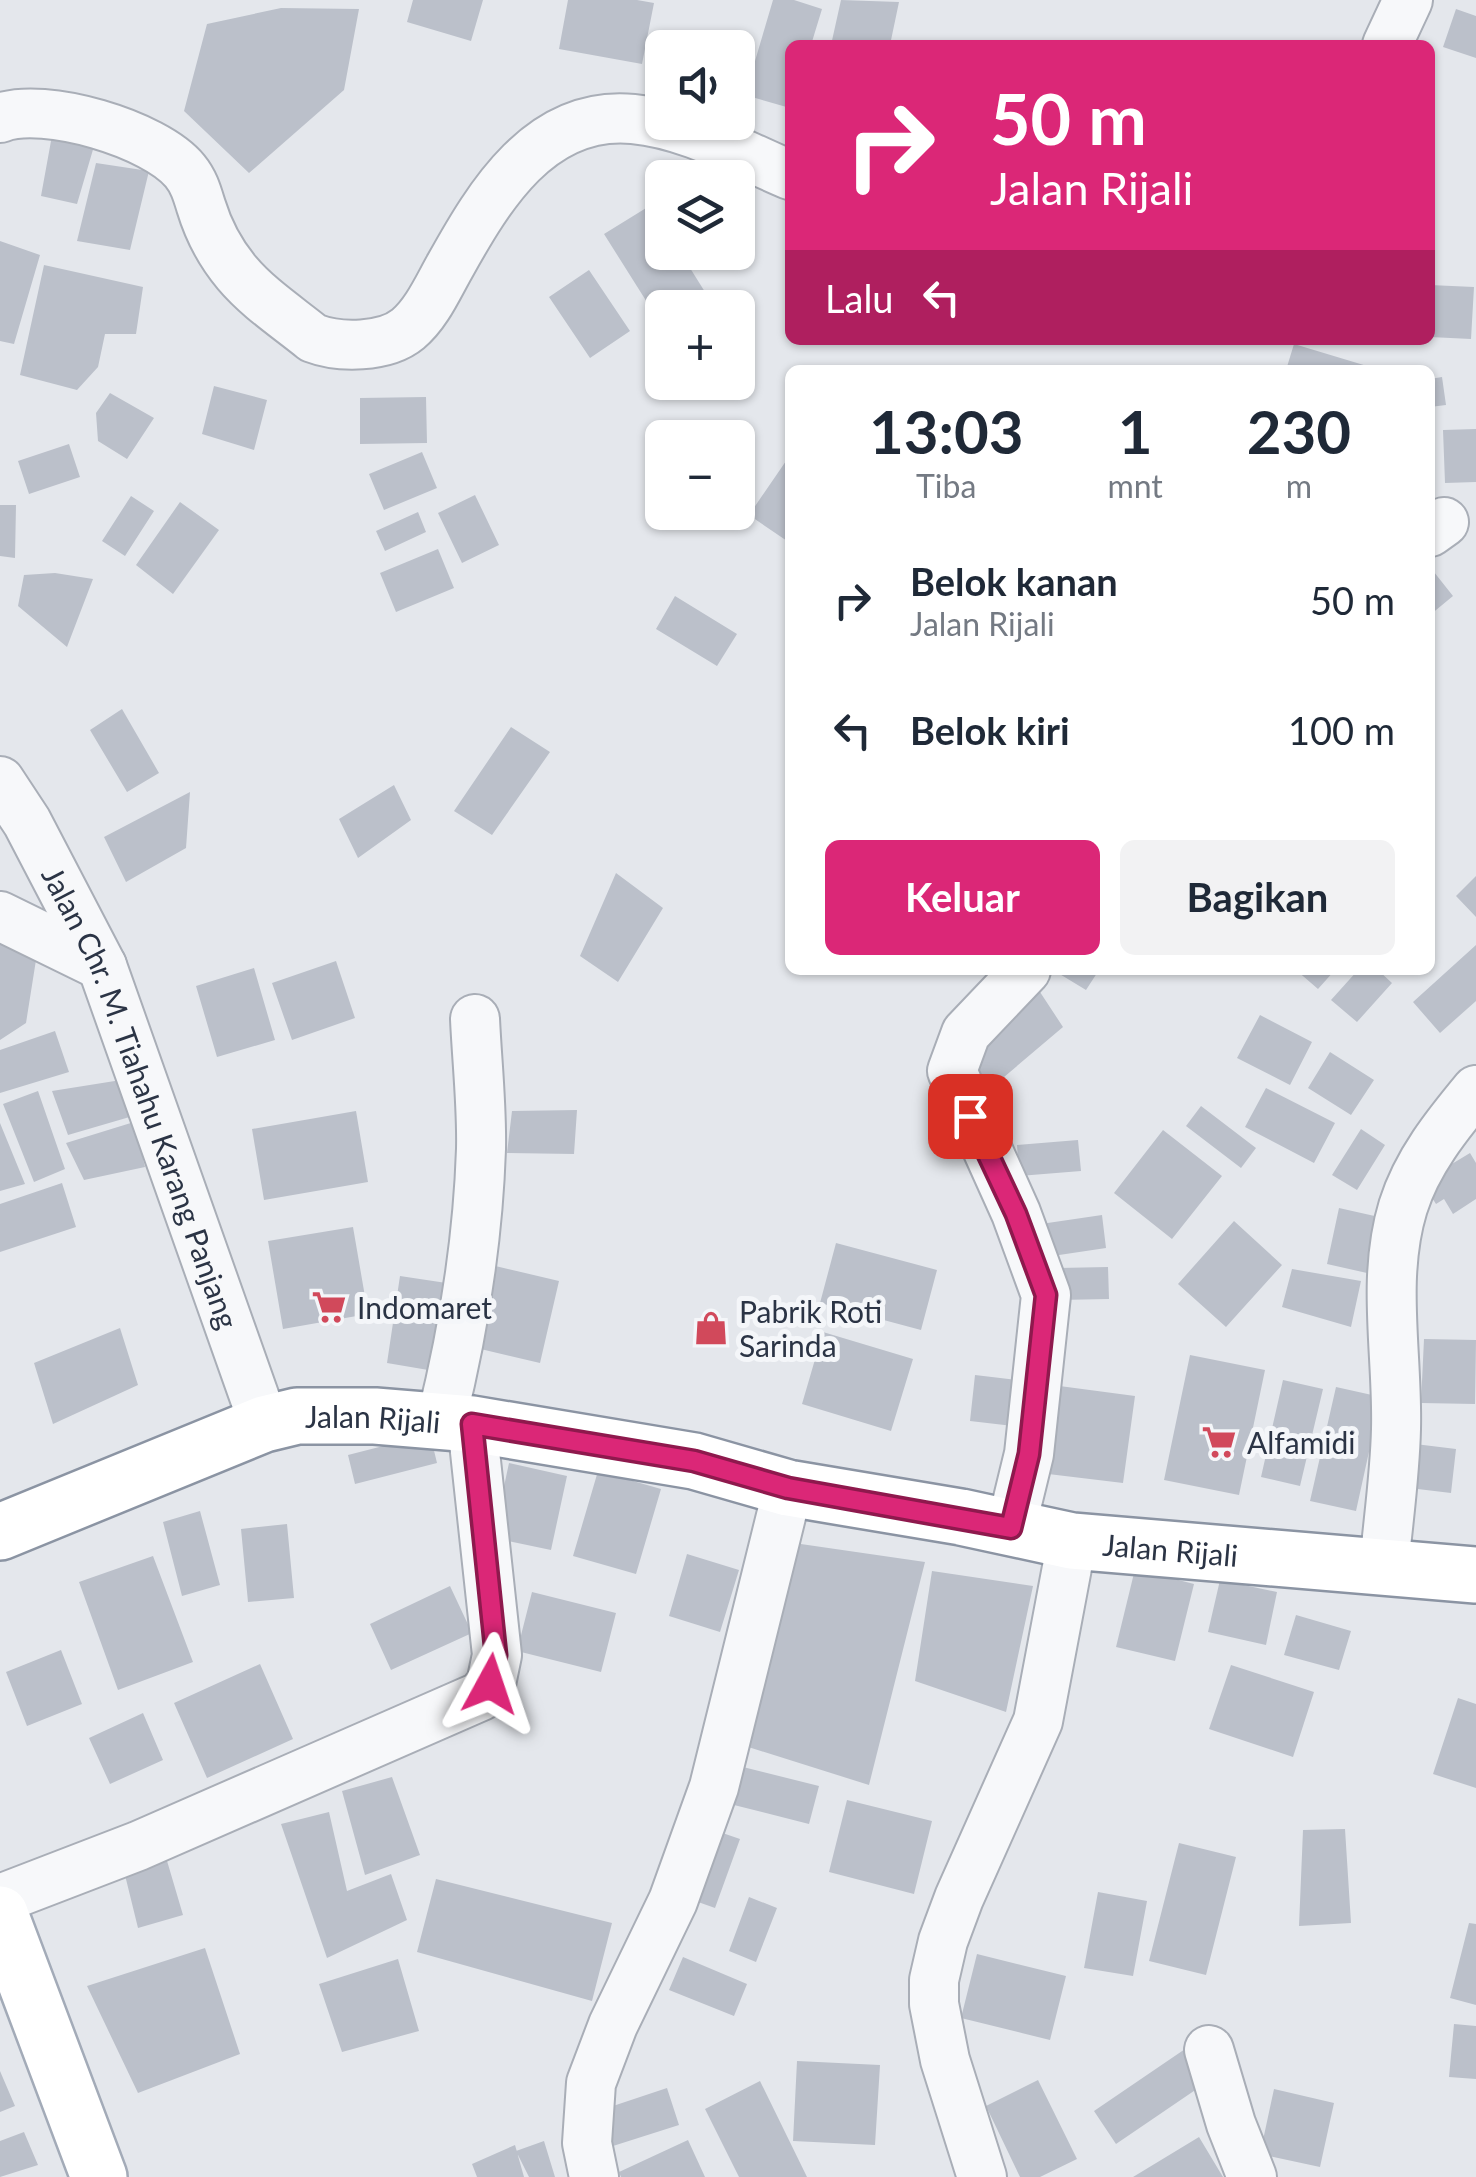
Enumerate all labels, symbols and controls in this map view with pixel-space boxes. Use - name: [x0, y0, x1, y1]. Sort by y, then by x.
- map controls: [645, 30, 755, 530]
- button: sound: [645, 30, 755, 140]
- text: 50 m: [990, 76, 1147, 160]
- icon: right: [825, 80, 955, 210]
- button: layers: [645, 160, 755, 270]
- text: Jalan Rijali: [990, 161, 1193, 215]
- icon: left: [914, 270, 969, 325]
- text: Lalu: [825, 275, 894, 321]
- button: +: [645, 290, 755, 400]
- text: 13:03: [869, 395, 1024, 467]
- text: 1: [1118, 395, 1153, 467]
- text: 230: [1247, 395, 1351, 467]
- button: −: [645, 420, 755, 530]
- text: Tiba: [916, 466, 976, 505]
- text: mnt: [1107, 466, 1163, 505]
- text: m: [1286, 466, 1312, 505]
- text: Belok kanan: [910, 558, 1118, 604]
- icon: right: [825, 573, 880, 628]
- text: 50 m: [1310, 577, 1395, 623]
- text: Jalan Rijali: [910, 604, 1055, 643]
- icon: left: [825, 703, 880, 758]
- text: Belok kiri: [910, 707, 1070, 753]
- text: 100 m: [1288, 707, 1395, 753]
- button: Keluar: [825, 840, 1100, 955]
- button: Bagikan: [1120, 840, 1395, 955]
- street label: Jalan Chr. M. Tiahahu Karang Panjang: [35, 860, 247, 1333]
- pin: [928, 1074, 1013, 1159]
- icon: arrive: [943, 1089, 998, 1144]
- supermarket icon: Indomaret: [310, 1288, 348, 1326]
- place label: Indomaret: [357, 1289, 492, 1325]
- place label: Pabrik Roti Sarinda: [739, 1293, 882, 1363]
- shop icon: Pabrik Roti Sarinda: [692, 1309, 730, 1347]
- street label: Jalan Rijali: [305, 1398, 442, 1439]
- supermarket icon: Alfamidi: [1200, 1423, 1238, 1461]
- place label: Alfamidi: [1247, 1424, 1356, 1460]
- street label: Jalan Rijali: [1101, 1526, 1239, 1573]
- position arrow: [438, 1632, 542, 1736]

